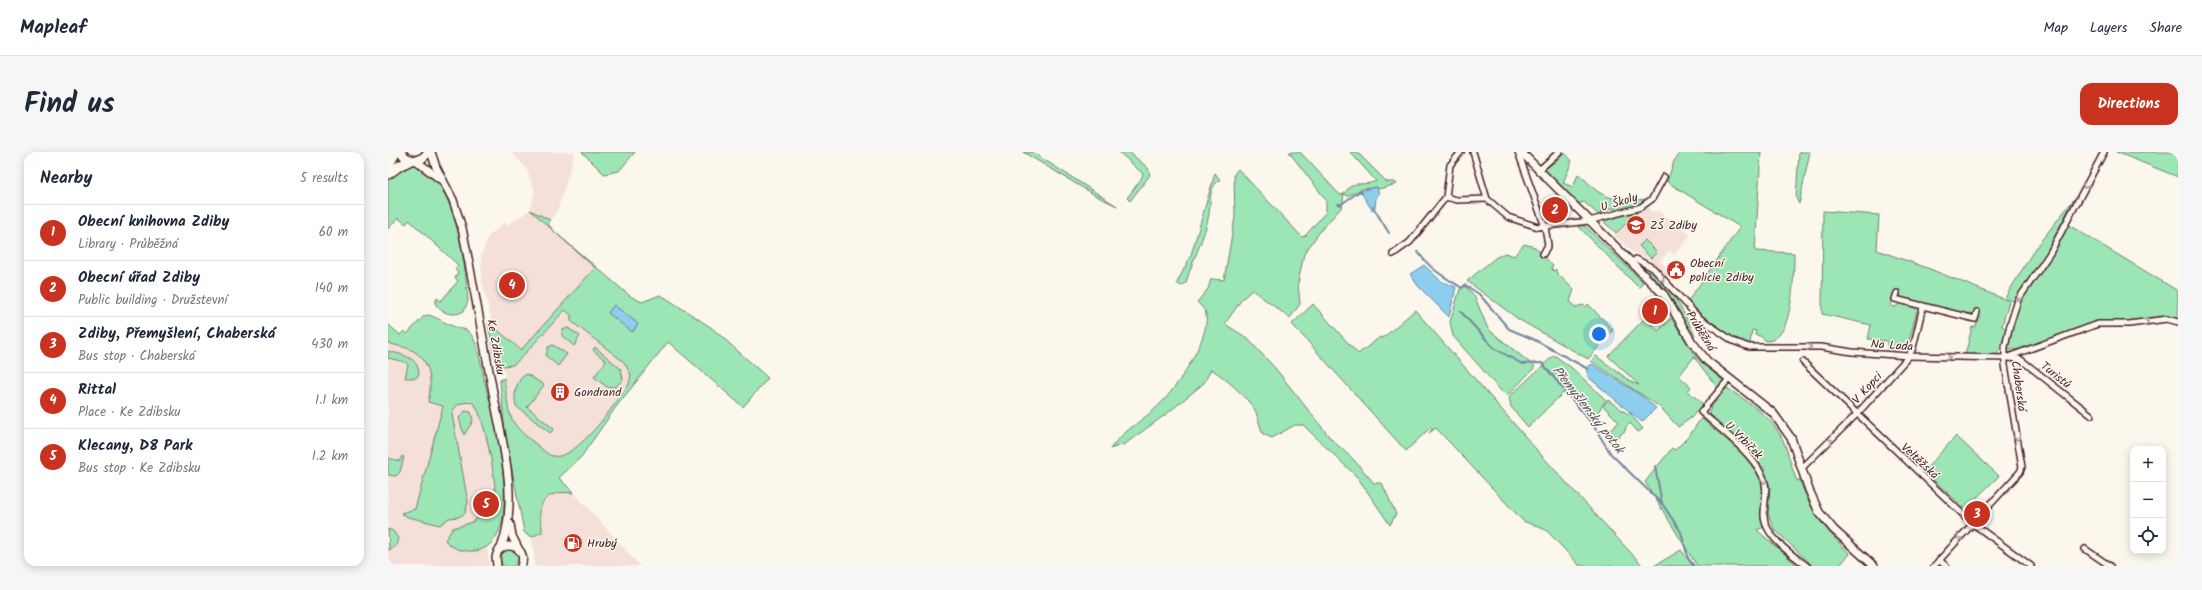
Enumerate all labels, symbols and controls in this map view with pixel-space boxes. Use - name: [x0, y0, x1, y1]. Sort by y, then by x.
- text: Mapleaf: [20, 13, 87, 43]
- text: Map: [2044, 17, 2068, 39]
- text: Layers: [2090, 17, 2128, 39]
- text: Share: [2150, 17, 2182, 39]
- text: Find us: [24, 82, 115, 127]
- button: Directions: [2080, 83, 2178, 125]
- text: Nearby: [40, 165, 92, 192]
- text: 5 results: [300, 168, 348, 189]
- one-way arrow: [2083, 182, 2090, 190]
- street label: U Školy: [1598, 188, 1640, 217]
- pin: 2: [1542, 195, 1568, 225]
- text: Obecní knihovna Zdiby: [78, 210, 229, 234]
- school or university icon: ZŠ Zdiby: [1625, 214, 1647, 236]
- place label: ZŠ Zdiby: [1650, 216, 1697, 235]
- text: 1: [51, 222, 55, 243]
- text: 60 m: [319, 222, 348, 243]
- text: Library · Průběžná: [78, 234, 178, 255]
- place label: Obecní policie Zdiby: [1689, 254, 1754, 287]
- public building icon: Obecní policie Zdiby: [1665, 259, 1687, 281]
- text: Obecní úřad Zdiby: [78, 266, 200, 290]
- pin: 4: [499, 270, 525, 300]
- one-way arrow: [1658, 274, 1665, 281]
- text: 2: [49, 278, 57, 299]
- text: 140 m: [315, 278, 348, 299]
- text: Public building · Družstevní: [78, 290, 227, 311]
- one-way arrow: [2016, 294, 2024, 301]
- pin: 1: [1642, 296, 1668, 326]
- street label: Průběžná: [1681, 307, 1721, 357]
- street label: Ke Zdibsku: [481, 318, 510, 377]
- one-way arrow: [2143, 318, 2149, 327]
- text: Zdiby, Přemyšlení, Chaberská: [78, 322, 275, 346]
- your location: [1589, 324, 1609, 344]
- text: 3: [49, 334, 57, 355]
- text: 430 m: [311, 334, 348, 355]
- street label: Na Lada: [1870, 335, 1914, 356]
- one-way arrow: [1806, 343, 1812, 351]
- text: Bus stop · Chaberská: [78, 346, 195, 367]
- one-way arrow: [1945, 353, 1951, 361]
- street label: Turistů: [2036, 357, 2075, 394]
- street label: Chaberská: [2006, 359, 2032, 414]
- water label: Přemyšlenský potok: [1547, 361, 1630, 460]
- street label: V Kopci: [1848, 367, 1888, 409]
- text: Rittal: [78, 378, 116, 402]
- building icon: Gondrand: [549, 381, 571, 403]
- place label: Gondrand: [574, 383, 622, 402]
- text: 4: [49, 390, 57, 411]
- text: 1.1 km: [315, 390, 348, 411]
- text: Place · Ke Zdibsku: [78, 402, 181, 423]
- street label: U Vrbiček: [1720, 417, 1768, 464]
- text: Klecany, D8 Park: [78, 434, 192, 458]
- one-way arrow: [2013, 435, 2021, 441]
- one-way arrow: [1825, 438, 1833, 446]
- street label: Veltěžská: [1896, 439, 1944, 485]
- text: 5: [50, 446, 56, 467]
- text: 1.2 km: [312, 446, 348, 467]
- map controls: [2130, 446, 2166, 554]
- button: +: [2130, 446, 2166, 482]
- text: Bus stop · Ke Zdibsku: [78, 458, 201, 479]
- one-way arrow: [1759, 478, 1767, 484]
- button: −: [2130, 482, 2166, 518]
- pin: 5: [473, 489, 499, 519]
- pin: 3: [1964, 499, 1990, 529]
- button: locate: [2130, 518, 2166, 554]
- fuel station icon: Hrubý: [562, 532, 584, 554]
- one-way arrow: [1956, 532, 1964, 540]
- place label: Hrubý: [587, 534, 618, 553]

